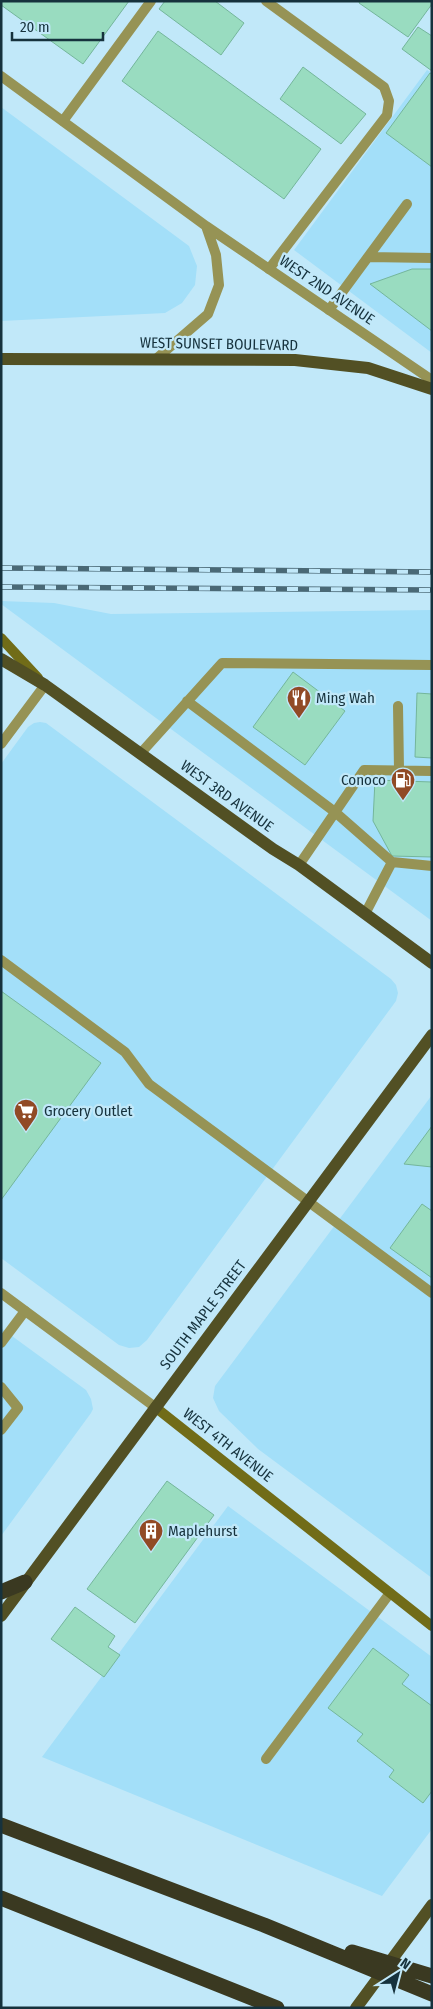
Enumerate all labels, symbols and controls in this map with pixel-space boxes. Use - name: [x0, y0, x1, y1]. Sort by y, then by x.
- scale bar: [12, 10, 104, 42]
- text: 20 m: [20, 18, 50, 36]
- street label: WEST 2ND AVENUE: [276, 252, 378, 328]
- street label: WEST SUNSET BOULEVARD: [140, 334, 298, 354]
- restaurant icon: Ming Wah: [286, 685, 312, 719]
- place label: Ming Wah: [316, 689, 375, 707]
- street label: WEST 3RD AVENUE: [177, 756, 277, 836]
- fuel station icon: Conoco: [390, 767, 416, 801]
- place label: Conoco: [341, 771, 386, 789]
- supermarket icon: Grocery Outlet: [13, 1098, 39, 1132]
- place label: Grocery Outlet: [44, 1102, 133, 1120]
- street label: SOUTH MAPLE STREET: [156, 1257, 250, 1373]
- street label: WEST 4TH AVENUE: [179, 1404, 277, 1486]
- building icon: Maplehurst: [138, 1518, 164, 1552]
- place label: Maplehurst: [168, 1522, 237, 1540]
- north arrow: [373, 1949, 423, 1999]
- text: N: [397, 1955, 414, 1973]

